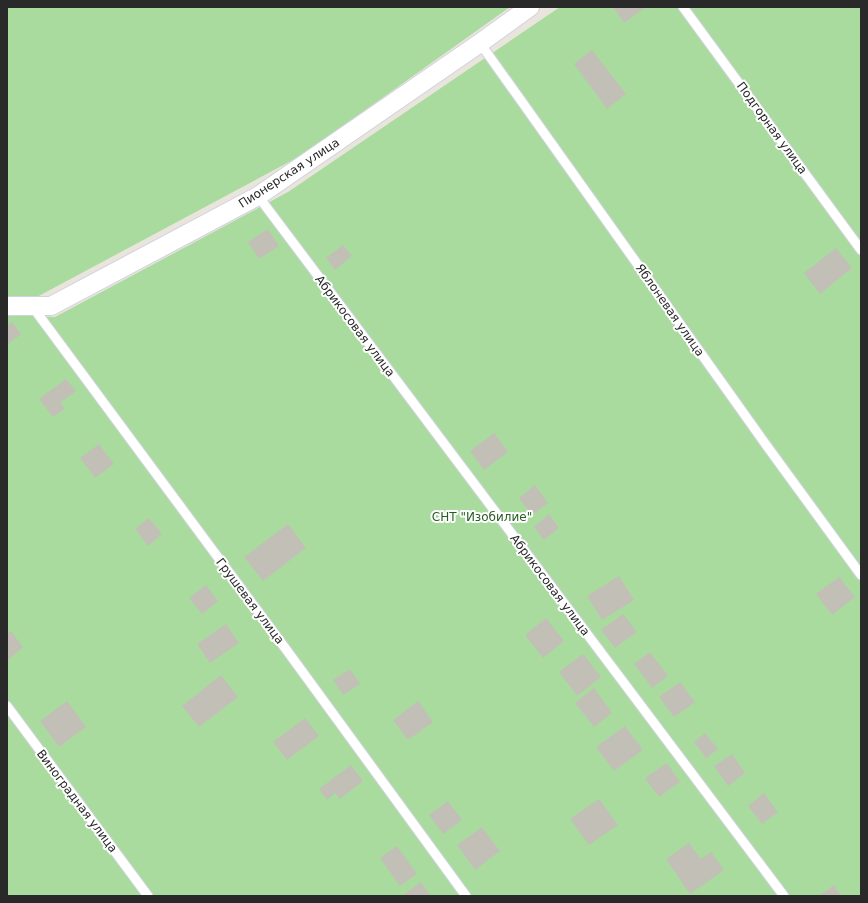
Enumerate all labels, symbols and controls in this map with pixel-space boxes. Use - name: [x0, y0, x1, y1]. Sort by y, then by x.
- street label: Подгорная улица: [734, 79, 810, 177]
- street label: Пионерская улица: [236, 135, 342, 211]
- street label: Яблоневая улица: [633, 261, 707, 359]
- street label: Абрикосовая улица: [312, 273, 398, 379]
- park label: СНТ "Изобилие": [432, 510, 532, 524]
- street label: Абрикосовая улица: [507, 532, 593, 638]
- street label: Грушевая улица: [213, 555, 287, 647]
- street label: Виноградная улица: [34, 747, 120, 855]

